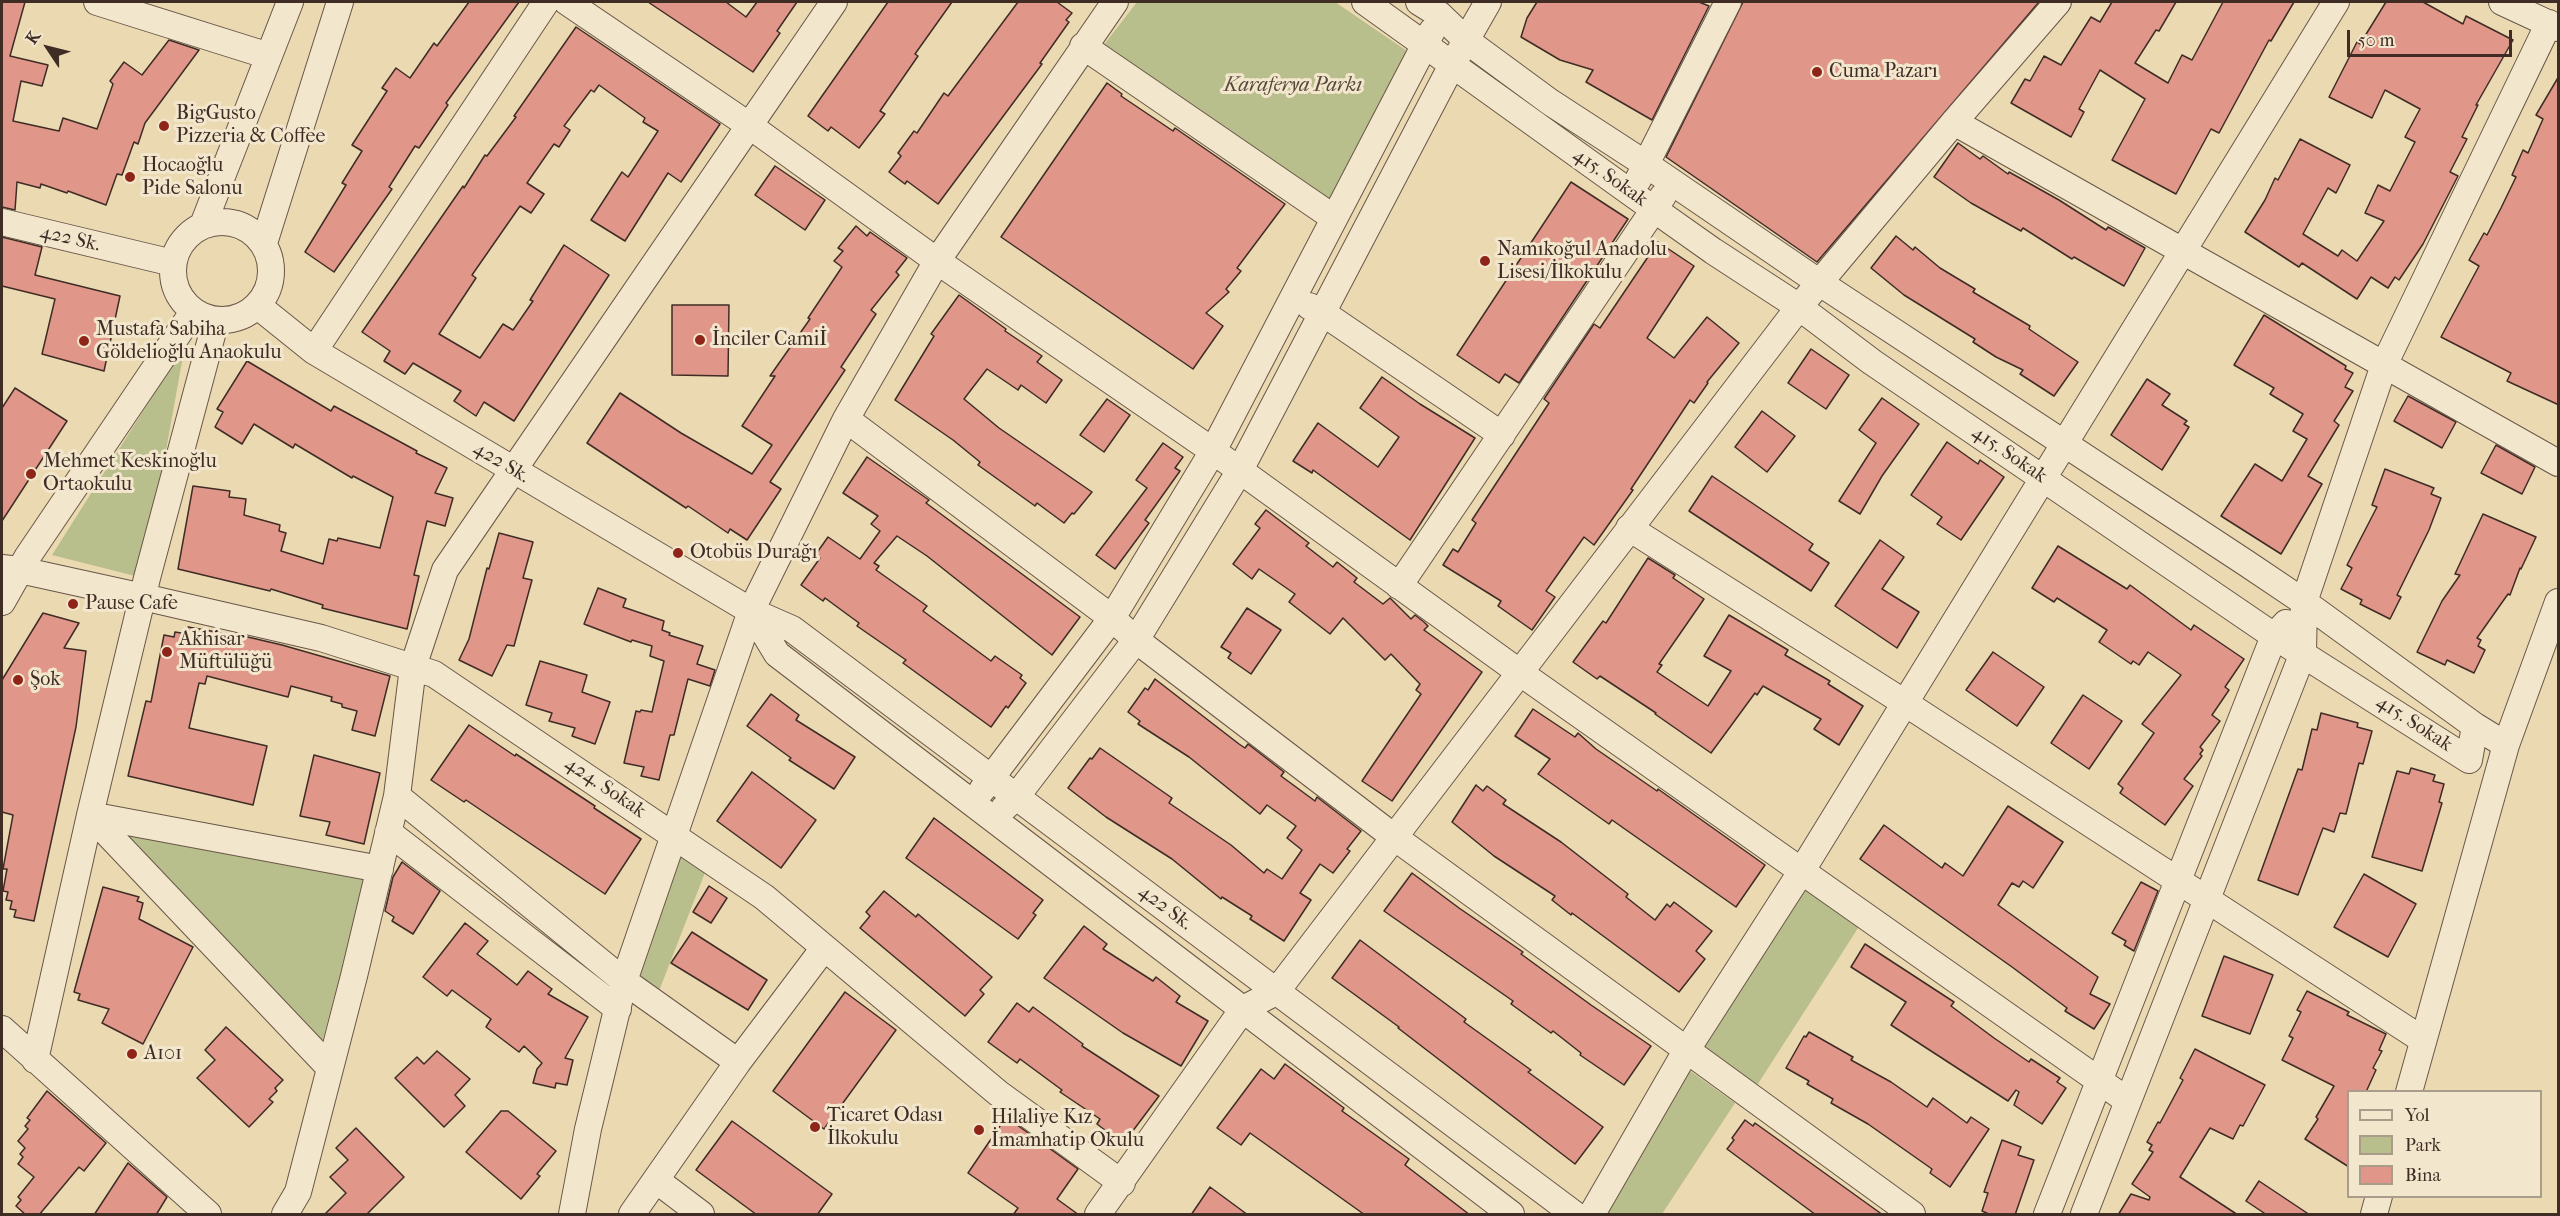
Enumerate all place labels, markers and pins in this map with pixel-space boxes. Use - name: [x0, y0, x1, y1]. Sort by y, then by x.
- place label: Cuma Pazarı: [1829, 60, 1938, 84]
- marker: Cuma Pazarı: [1810, 65, 1824, 79]
- place label: BigGusto Pizzeria & Coffee: [176, 102, 325, 149]
- marker: BigGusto Pizzeria & Coffee: [157, 119, 171, 133]
- place label: Hocaoğlu Pide Salonu: [142, 154, 243, 201]
- marker: Hocaoğlu Pide Salonu: [123, 170, 137, 184]
- place label: Namıkoğul Anadolu Lisesi/İlkokulu: [1497, 238, 1667, 285]
- marker: Namıkoğul Anadolu Lisesi/İlkokulu: [1478, 254, 1492, 268]
- place label: Mustafa Sabiha Göldelioğlu Anaokulu: [96, 318, 282, 365]
- place label: İnciler Camiİ: [712, 328, 827, 352]
- marker: İnciler Camiİ: [693, 333, 707, 347]
- marker: Mustafa Sabiha Göldelioğlu Anaokulu: [77, 334, 91, 348]
- place label: Mehmet Keskinoğlu Ortaokulu: [43, 450, 217, 497]
- marker: Mehmet Keskinoğlu Ortaokulu: [24, 467, 38, 481]
- place label: Otobüs Durağı: [690, 541, 817, 565]
- marker: Otobüs Durağı: [671, 546, 685, 560]
- place label: Pause Cafe: [85, 592, 178, 616]
- marker: Pause Cafe: [66, 597, 80, 611]
- place label: Akhisar Müftülüğü: [179, 628, 272, 675]
- marker: Akhisar Müftülüğü: [160, 645, 174, 659]
- place label: Şok: [30, 668, 61, 692]
- marker: Şok: [11, 673, 25, 687]
- place label: A101: [144, 1042, 182, 1066]
- marker: A101: [125, 1047, 139, 1061]
- place label: Ticaret Odası İlkokulu: [827, 1104, 943, 1151]
- place label: Hilaliye Kız İmamhatip Okulu: [991, 1106, 1144, 1153]
- marker: Ticaret Odası İlkokulu: [808, 1120, 822, 1134]
- marker: Hilaliye Kız İmamhatip Okulu: [972, 1123, 986, 1137]

